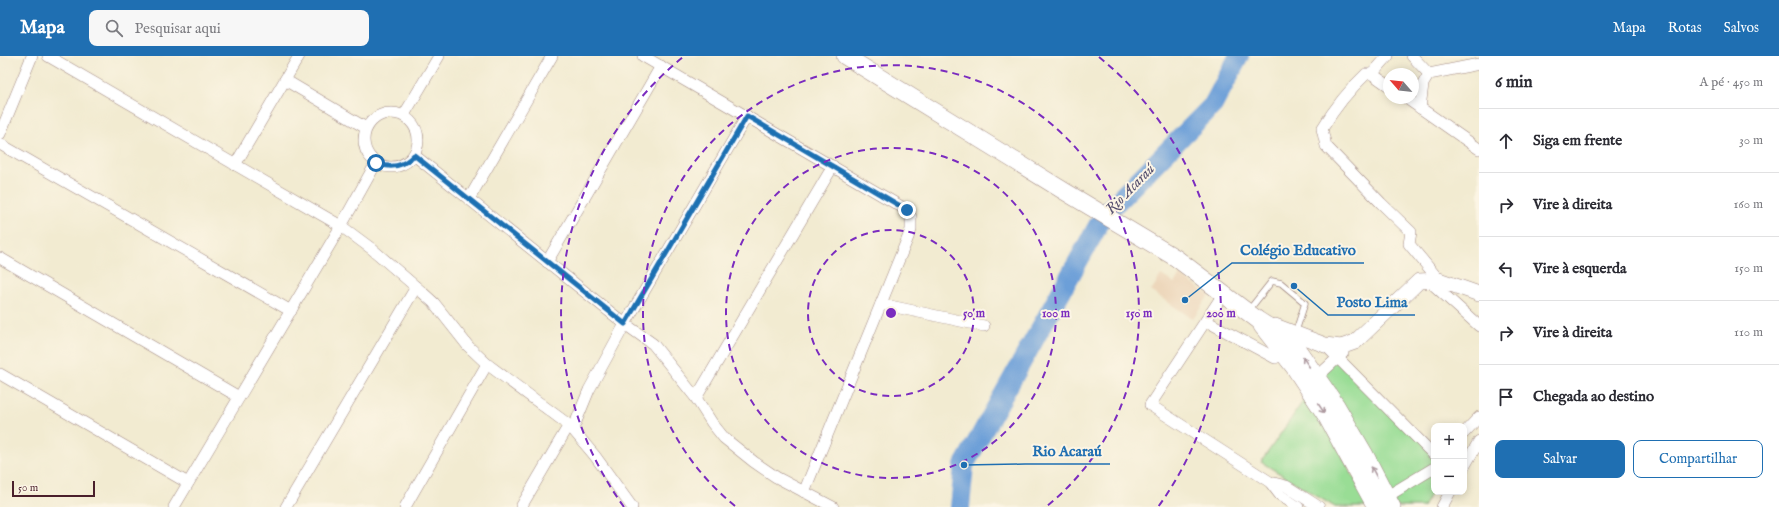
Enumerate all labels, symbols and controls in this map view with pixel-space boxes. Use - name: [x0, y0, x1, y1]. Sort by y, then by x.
- search box: [89, 10, 369, 46]
- text: Mapa: [20, 16, 65, 40]
- icon: search: [103, 17, 125, 39]
- text: Pesquisar aqui: [135, 19, 221, 38]
- text: Mapa: [1613, 19, 1646, 37]
- text: Rotas: [1668, 19, 1702, 37]
- text: Salvos: [1724, 19, 1759, 37]
- north arrow: [1383, 68, 1419, 104]
- text: 6 min: [1495, 72, 1533, 93]
- text: A pé · 450 m: [1700, 74, 1763, 91]
- icon: ahead: [1495, 130, 1517, 152]
- text: Siga em frente: [1533, 131, 1622, 150]
- text: 30 m: [1739, 132, 1763, 149]
- route start: [367, 154, 385, 172]
- water label: Rio Acaraú: [1101, 159, 1159, 218]
- icon: right: [1495, 194, 1517, 216]
- text: Vire à direita: [1533, 195, 1612, 214]
- text: 160 m: [1733, 196, 1763, 213]
- route end: [898, 201, 916, 219]
- callout: Colégio Educativo: [1232, 236, 1364, 263]
- text: Colégio Educativo: [1240, 241, 1356, 260]
- icon: left: [1495, 258, 1517, 280]
- text: Vire à esquerda: [1533, 259, 1626, 278]
- text: 150 m: [1734, 260, 1763, 277]
- callout: Posto Lima: [1328, 288, 1415, 315]
- text: Posto Lima: [1337, 293, 1408, 312]
- centre of rings: [884, 306, 898, 320]
- text: 50 m: [963, 306, 986, 321]
- text: 100 m: [1042, 306, 1071, 321]
- text: 150 m: [1126, 306, 1153, 321]
- text: 200 m: [1206, 306, 1236, 321]
- icon: right: [1495, 322, 1517, 344]
- text: Vire à direita: [1533, 323, 1612, 342]
- text: 110 m: [1734, 324, 1763, 341]
- one-way arrow: [1302, 356, 1310, 367]
- icon: arrive: [1495, 386, 1517, 408]
- text: Chegada ao destino: [1533, 387, 1654, 406]
- one-way arrow: [1317, 402, 1325, 413]
- map controls: [1431, 423, 1467, 495]
- button: +: [1431, 423, 1467, 459]
- callout: Rio Acaraú: [1025, 437, 1110, 464]
- button: Salvar: [1495, 440, 1625, 478]
- button: Compartilhar: [1633, 440, 1763, 478]
- text: Rio Acaraú: [1032, 442, 1102, 461]
- button: −: [1431, 459, 1467, 495]
- one-way arrow: [1370, 467, 1377, 479]
- scale bar: [12, 479, 95, 498]
- text: 50 m: [18, 481, 38, 495]

